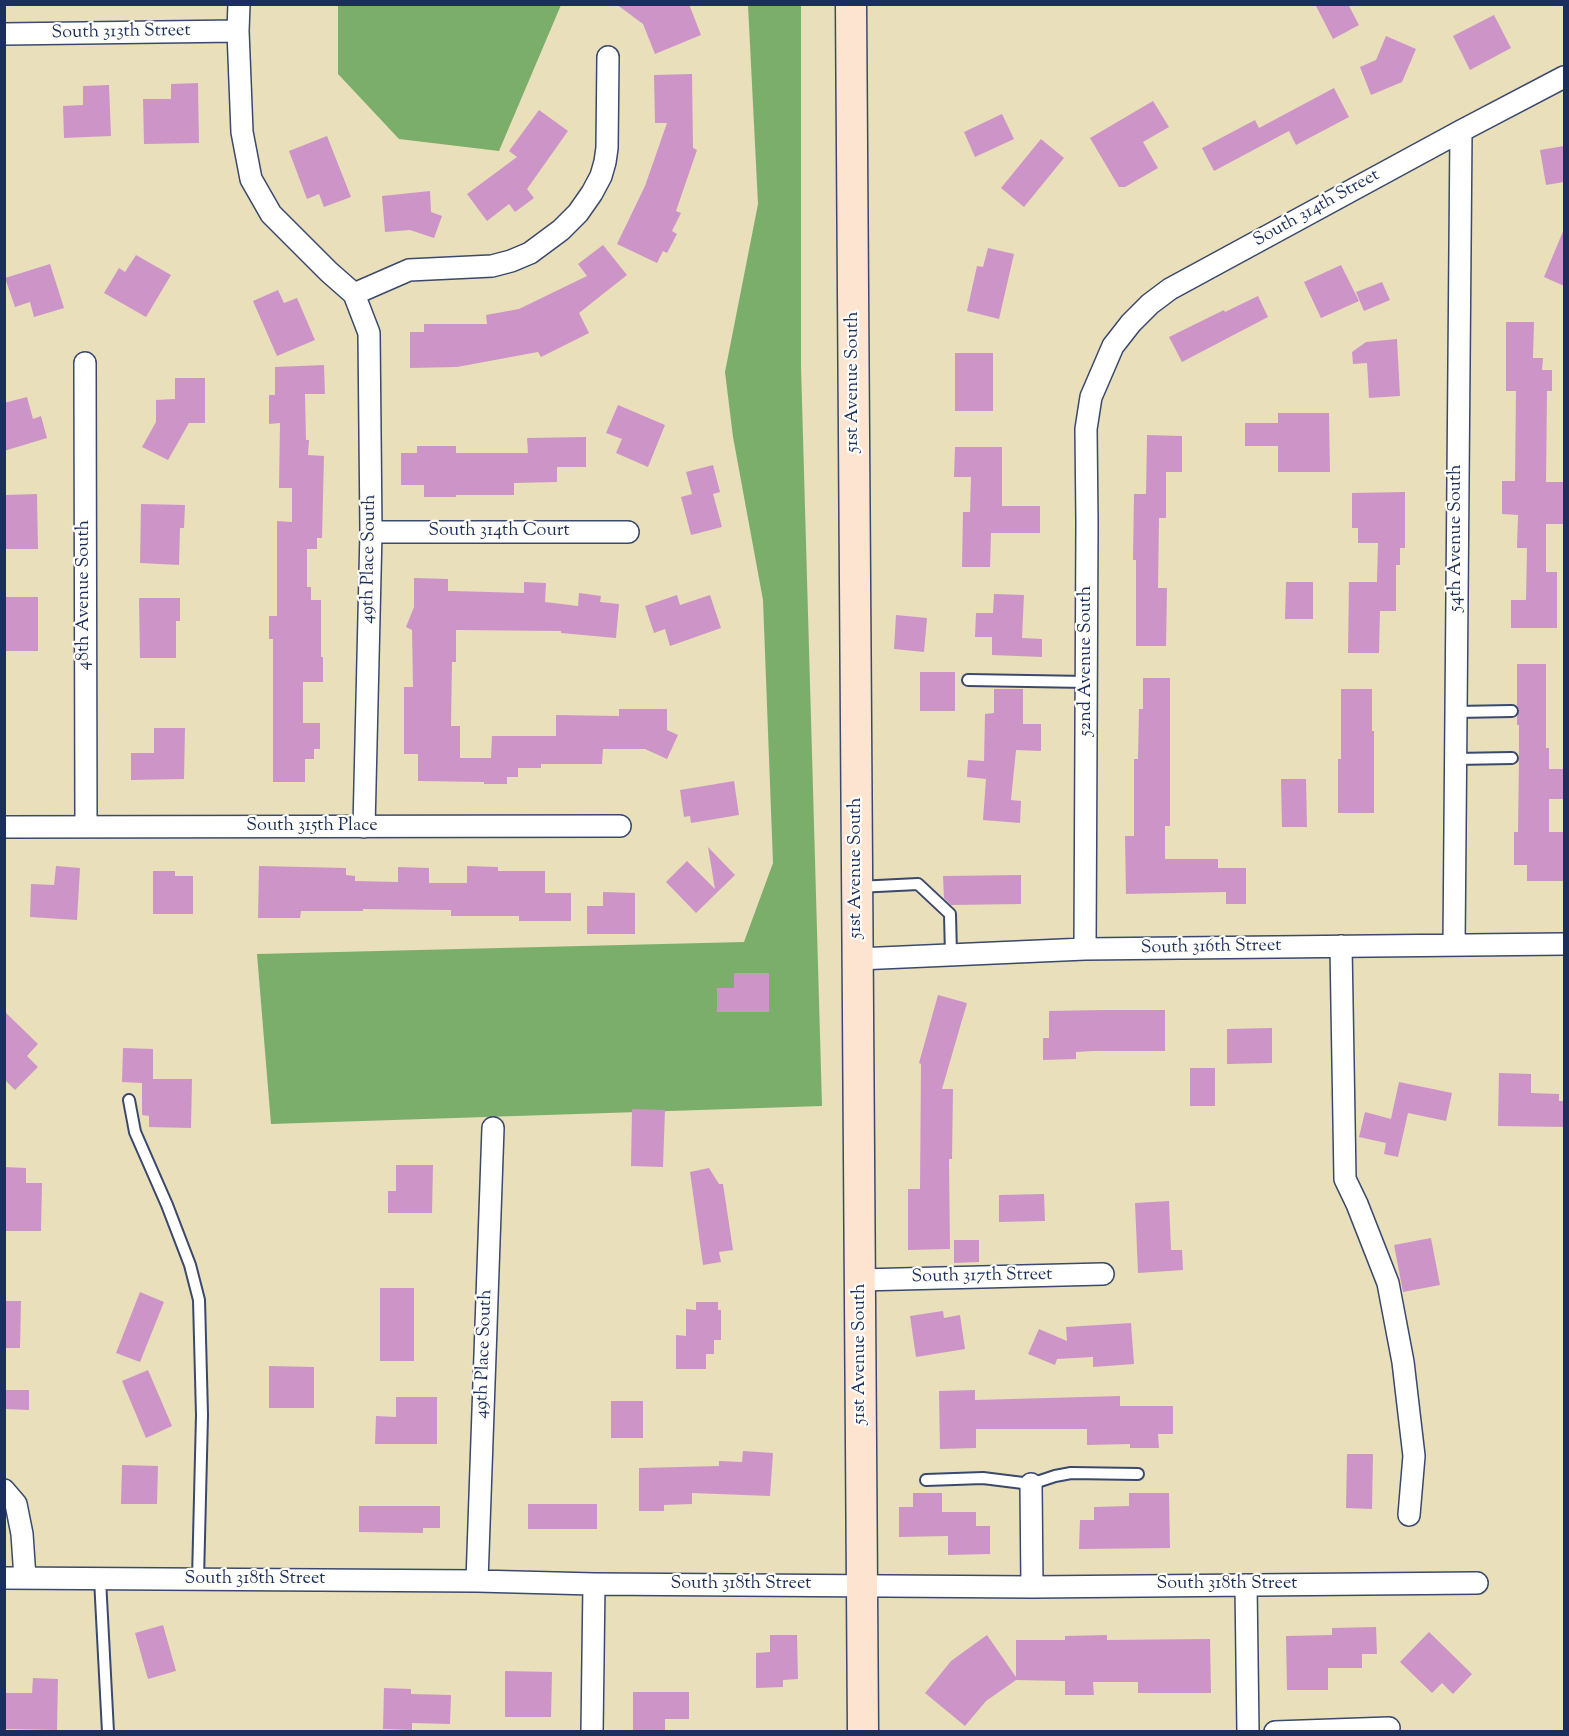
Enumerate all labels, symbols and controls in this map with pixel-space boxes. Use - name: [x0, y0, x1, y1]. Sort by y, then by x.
- street label: South 313th Street: [51, 21, 191, 45]
- street label: South 314th Street: [1250, 165, 1384, 253]
- street label: 51st Avenue South: [843, 312, 865, 452]
- street label: 54th Avenue South: [1446, 464, 1468, 612]
- street label: 49th Place South: [358, 494, 382, 624]
- street label: 48th Avenue South: [74, 520, 96, 670]
- street label: South 314th Court: [428, 521, 570, 543]
- street label: 52nd Avenue South: [1076, 586, 1098, 736]
- street label: 51st Avenue South: [846, 798, 868, 938]
- street label: South 315th Place: [246, 816, 378, 838]
- street label: South 316th Street: [1140, 936, 1282, 960]
- street label: South 317th Street: [911, 1265, 1053, 1289]
- street label: 51st Avenue South: [850, 1284, 872, 1424]
- street label: 49th Place South: [472, 1289, 498, 1419]
- street label: South 318th Street: [185, 1569, 325, 1591]
- street label: South 318th Street: [671, 1574, 811, 1596]
- street label: South 318th Street: [1157, 1574, 1297, 1596]

